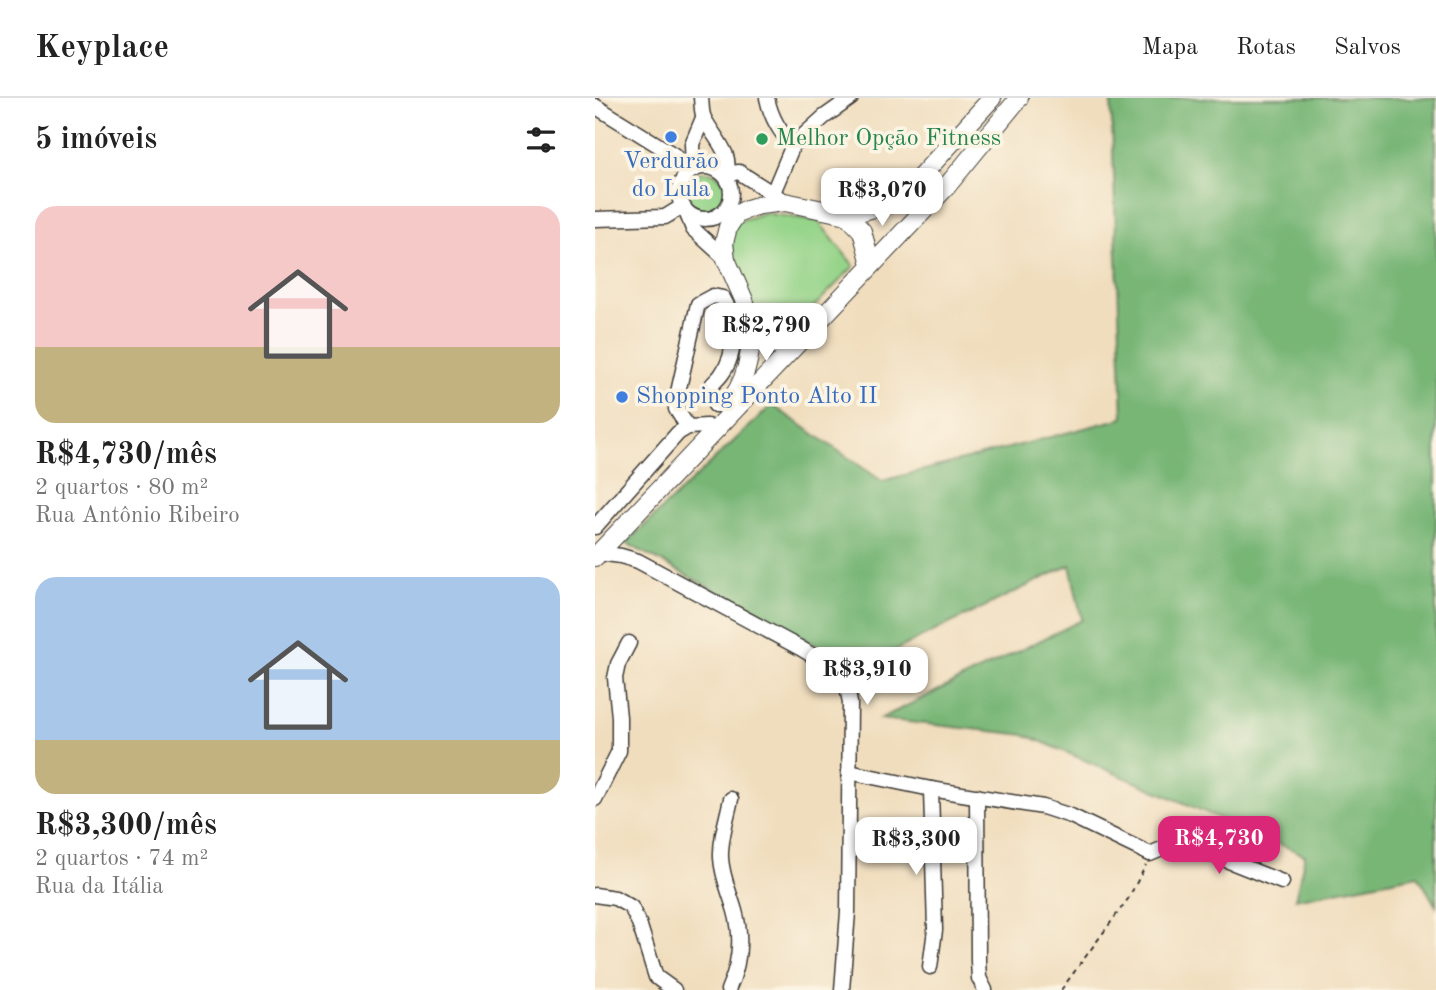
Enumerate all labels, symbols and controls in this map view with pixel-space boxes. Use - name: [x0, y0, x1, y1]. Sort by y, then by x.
- text: Keyplace: [35, 32, 169, 65]
- text: Mapa: [1142, 36, 1198, 60]
- text: Rotas: [1236, 36, 1296, 60]
- text: Salvos: [1334, 36, 1401, 60]
- icon: filters: [522, 121, 560, 159]
- text: 5 imóveis: [35, 125, 157, 155]
- place label: Melhor Opção Fitness: [776, 127, 1001, 151]
- marker: Verdurão do Lula: [663, 129, 679, 145]
- marker: Melhor Opção Fitness: [754, 131, 770, 147]
- place label: Verdurão do Lula: [623, 150, 719, 202]
- pin: R$3,070: [817, 169, 947, 228]
- text: R$3,070: [837, 179, 927, 202]
- icon: home: [235, 251, 361, 377]
- pin: R$2,790: [701, 303, 831, 363]
- text: R$2,790: [721, 314, 811, 337]
- place label: Shopping Ponto Alto II: [636, 385, 878, 409]
- marker: Shopping Ponto Alto II: [614, 389, 630, 405]
- text: R$4,730/mês: [35, 440, 217, 470]
- text: 2 quartos · 80 m²: [35, 476, 208, 499]
- text: Rua Antônio Ribeiro: [35, 504, 240, 527]
- icon: home: [235, 622, 361, 748]
- pin: R$3,910: [802, 648, 932, 707]
- text: R$3,910: [822, 658, 912, 681]
- text: R$3,300/mês: [35, 811, 217, 841]
- pin: R$4,730: [1154, 816, 1284, 876]
- pin: R$3,300: [851, 818, 981, 877]
- text: R$4,730: [1174, 827, 1264, 850]
- text: R$3,300: [871, 828, 961, 851]
- text: 2 quartos · 74 m²: [35, 847, 208, 870]
- text: Rua da Itália: [35, 875, 164, 898]

